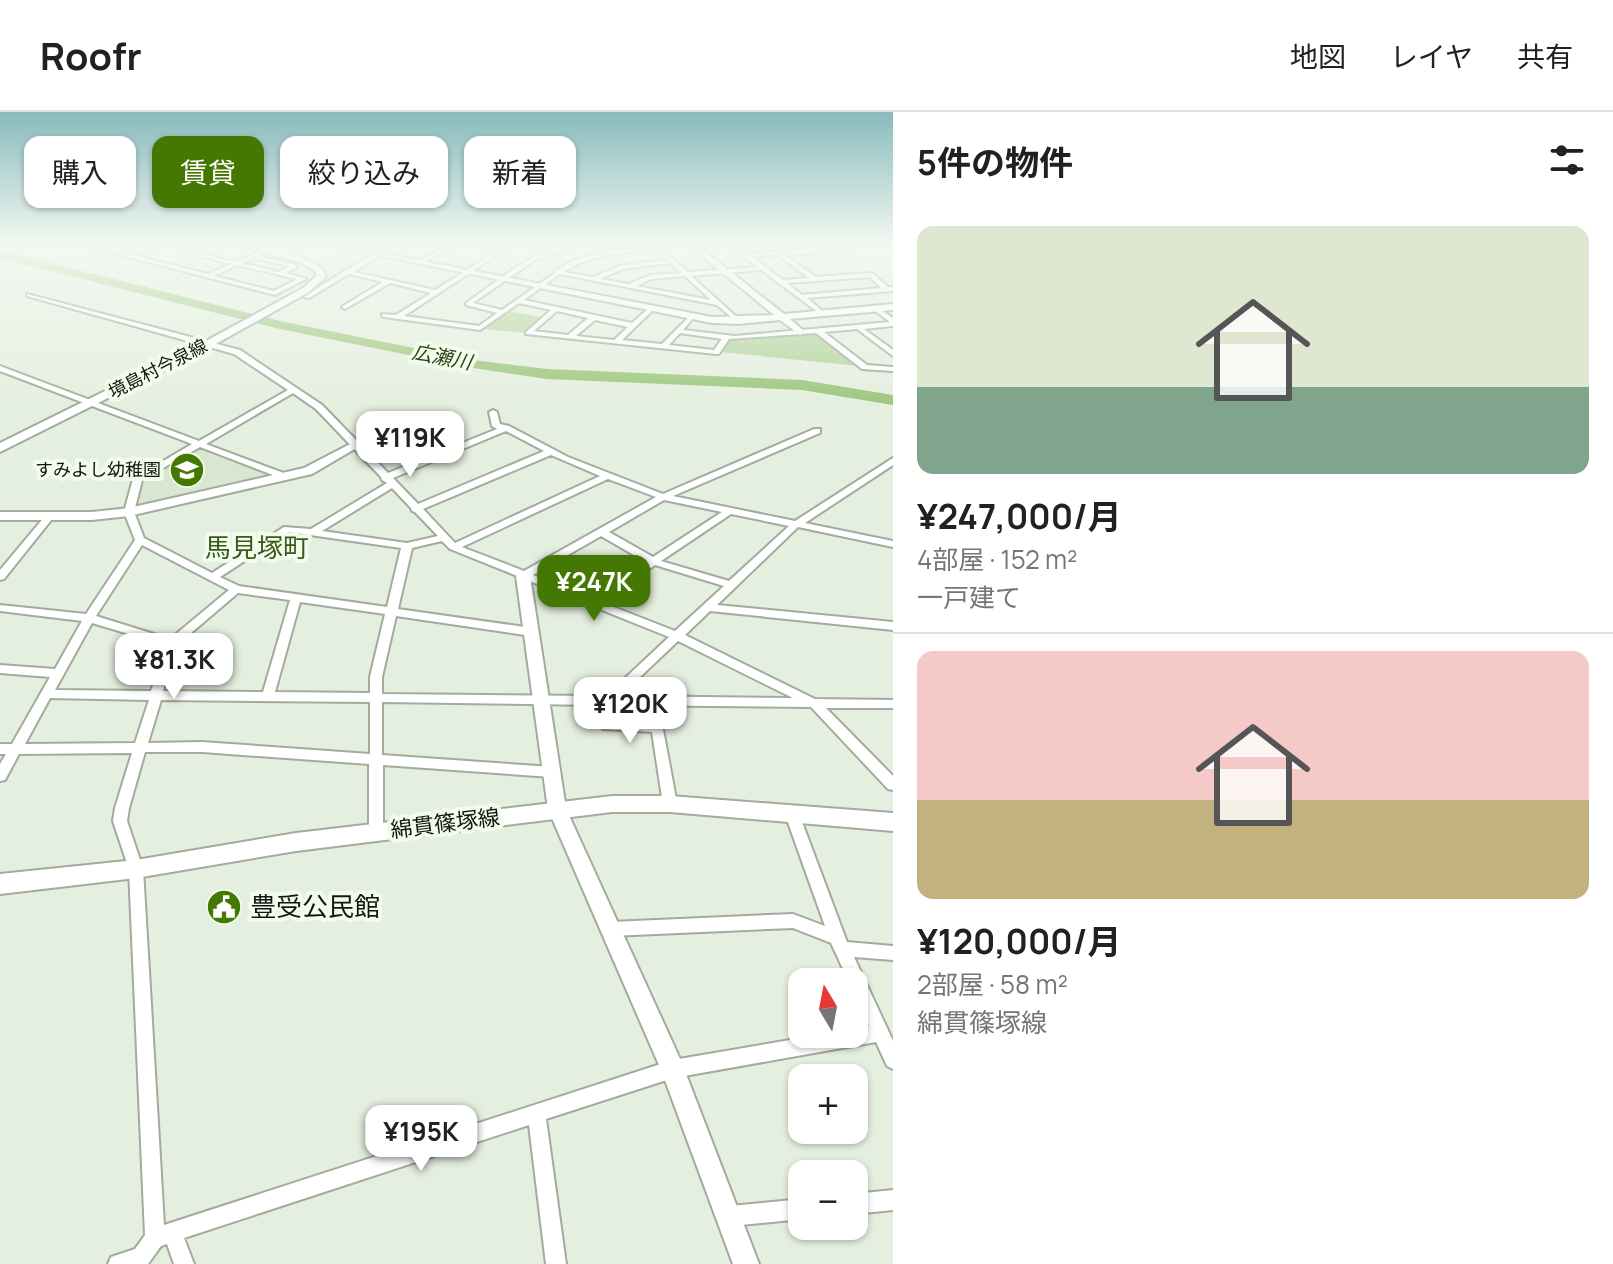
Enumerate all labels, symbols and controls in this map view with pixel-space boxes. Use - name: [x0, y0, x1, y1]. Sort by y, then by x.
- text: Roofr: [40, 29, 142, 81]
- text: 地図: [1290, 37, 1346, 75]
- text: レイヤ: [1390, 37, 1473, 75]
- text: 共有: [1517, 37, 1573, 75]
- chip: 購入: [24, 136, 136, 208]
- chip: 賃貸: [152, 136, 264, 208]
- chip: 絞り込み: [280, 136, 448, 208]
- chip: 新着: [464, 136, 576, 208]
- icon: filters: [1545, 138, 1589, 182]
- text: 5件の物件: [917, 139, 1073, 185]
- icon: home: [1181, 278, 1325, 422]
- street label: 境島村今泉線: [104, 333, 211, 403]
- water label: 広瀬川: [410, 338, 476, 376]
- pin: ¥119K: [354, 411, 466, 479]
- text: ¥119K: [374, 419, 446, 455]
- school or university icon: すみよし幼稚園: [168, 451, 206, 489]
- place label: すみよし幼稚園: [35, 457, 161, 481]
- text: ¥247,000/月: [917, 493, 1122, 539]
- district label: 馬見塚町: [205, 529, 309, 565]
- text: 4部屋 · 152 m²: [917, 541, 1078, 577]
- pin: ¥247K: [538, 555, 650, 623]
- text: ¥247K: [555, 563, 633, 599]
- text: 一戸建て: [917, 579, 1021, 615]
- pin: ¥81.3K: [109, 633, 239, 701]
- text: ¥81.3K: [133, 641, 215, 677]
- pin: ¥120K: [574, 677, 686, 745]
- text: ¥120K: [592, 685, 668, 721]
- icon: home: [1181, 703, 1325, 847]
- street label: 綿貫篠塚線: [389, 801, 501, 845]
- public building icon: 豊受公民館: [205, 888, 243, 926]
- place label: 豊受公民館: [250, 888, 380, 924]
- text: ¥120,000/月: [917, 918, 1121, 964]
- text: 2部屋 · 58 m²: [917, 966, 1068, 1002]
- north arrow: [788, 968, 868, 1048]
- map controls: [788, 968, 868, 1240]
- text: 綿貫篠塚線: [917, 1004, 1047, 1040]
- button: +: [788, 1064, 868, 1144]
- pin: ¥195K: [365, 1105, 477, 1173]
- text: ¥195K: [383, 1113, 459, 1149]
- button: −: [788, 1160, 868, 1240]

